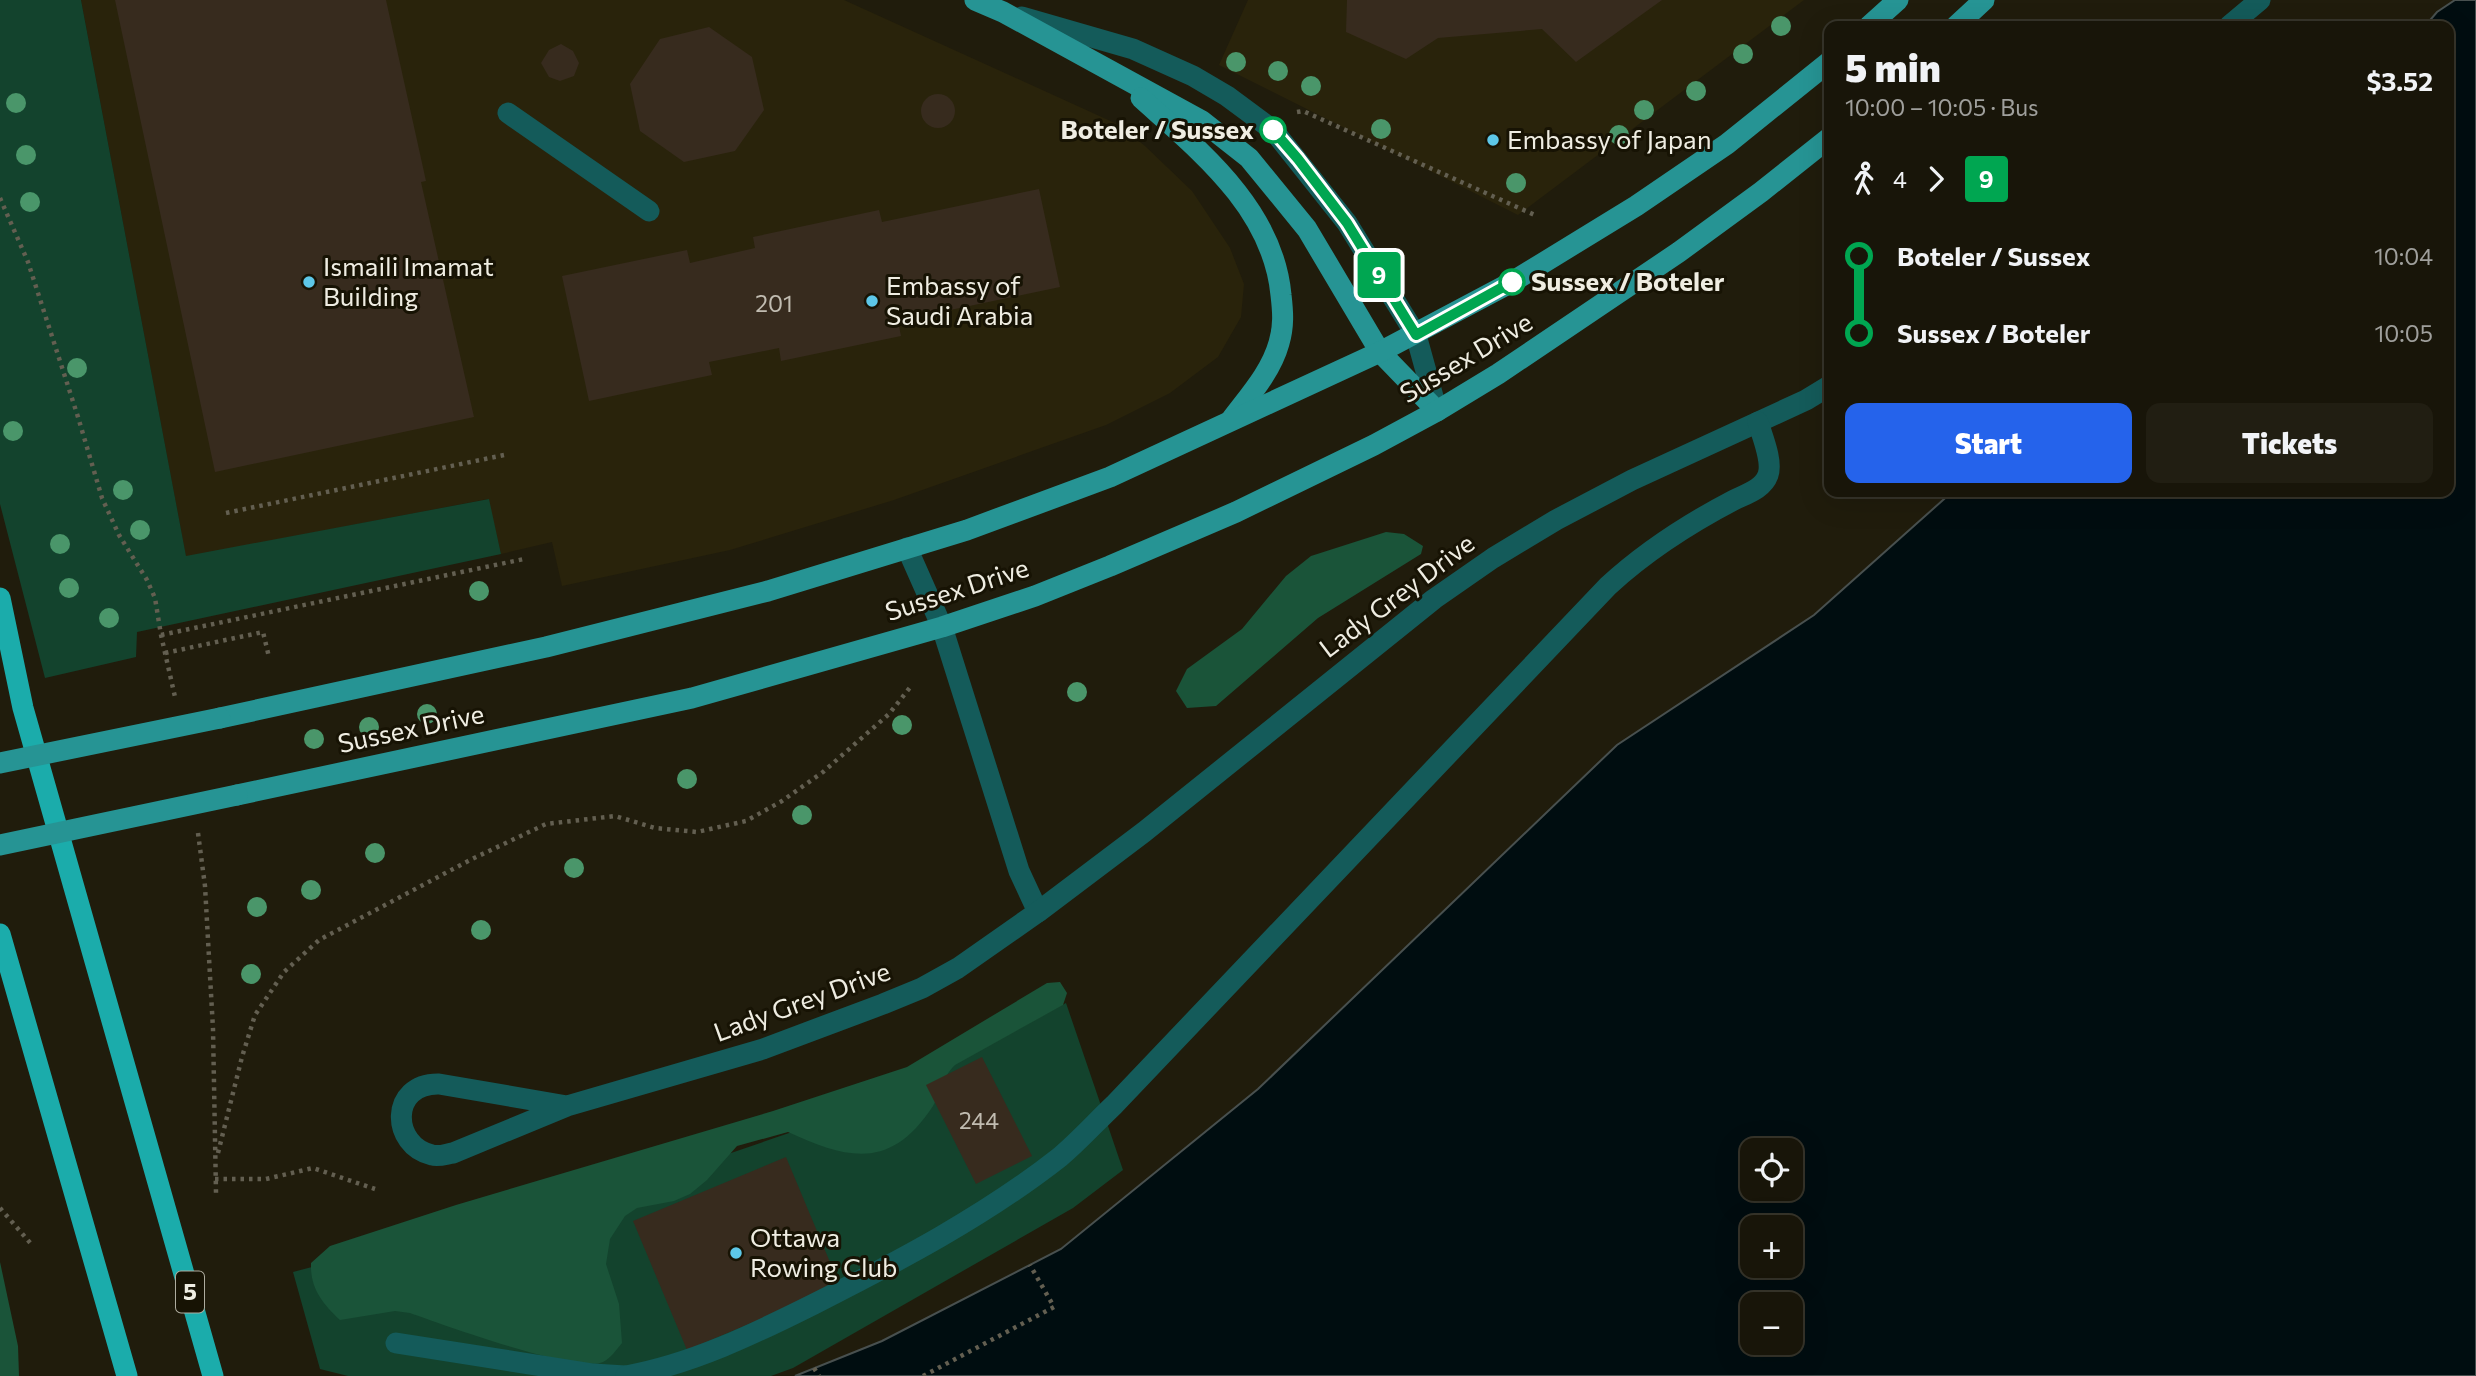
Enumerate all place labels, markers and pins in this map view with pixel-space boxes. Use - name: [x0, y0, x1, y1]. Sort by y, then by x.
- place label: Boteler / Sussex: [1060, 113, 1254, 144]
- marker: Boteler / Sussex: [1260, 117, 1286, 143]
- place label: Embassy of Japan: [1507, 123, 1712, 154]
- marker: Embassy of Japan: [1485, 132, 1501, 148]
- place label: Ismaili Imamat Building: [323, 250, 494, 311]
- place label: Sussex / Boteler: [1531, 265, 1725, 296]
- place label: Embassy of Saudi Arabia: [886, 269, 1033, 330]
- marker: Sussex / Boteler: [1499, 269, 1525, 295]
- marker: Ismaili Imamat Building: [301, 274, 317, 290]
- marker: Embassy of Saudi Arabia: [864, 293, 880, 309]
- place label: Ottawa Rowing Club: [750, 1221, 897, 1282]
- marker: Ottawa Rowing Club: [728, 1245, 744, 1261]

